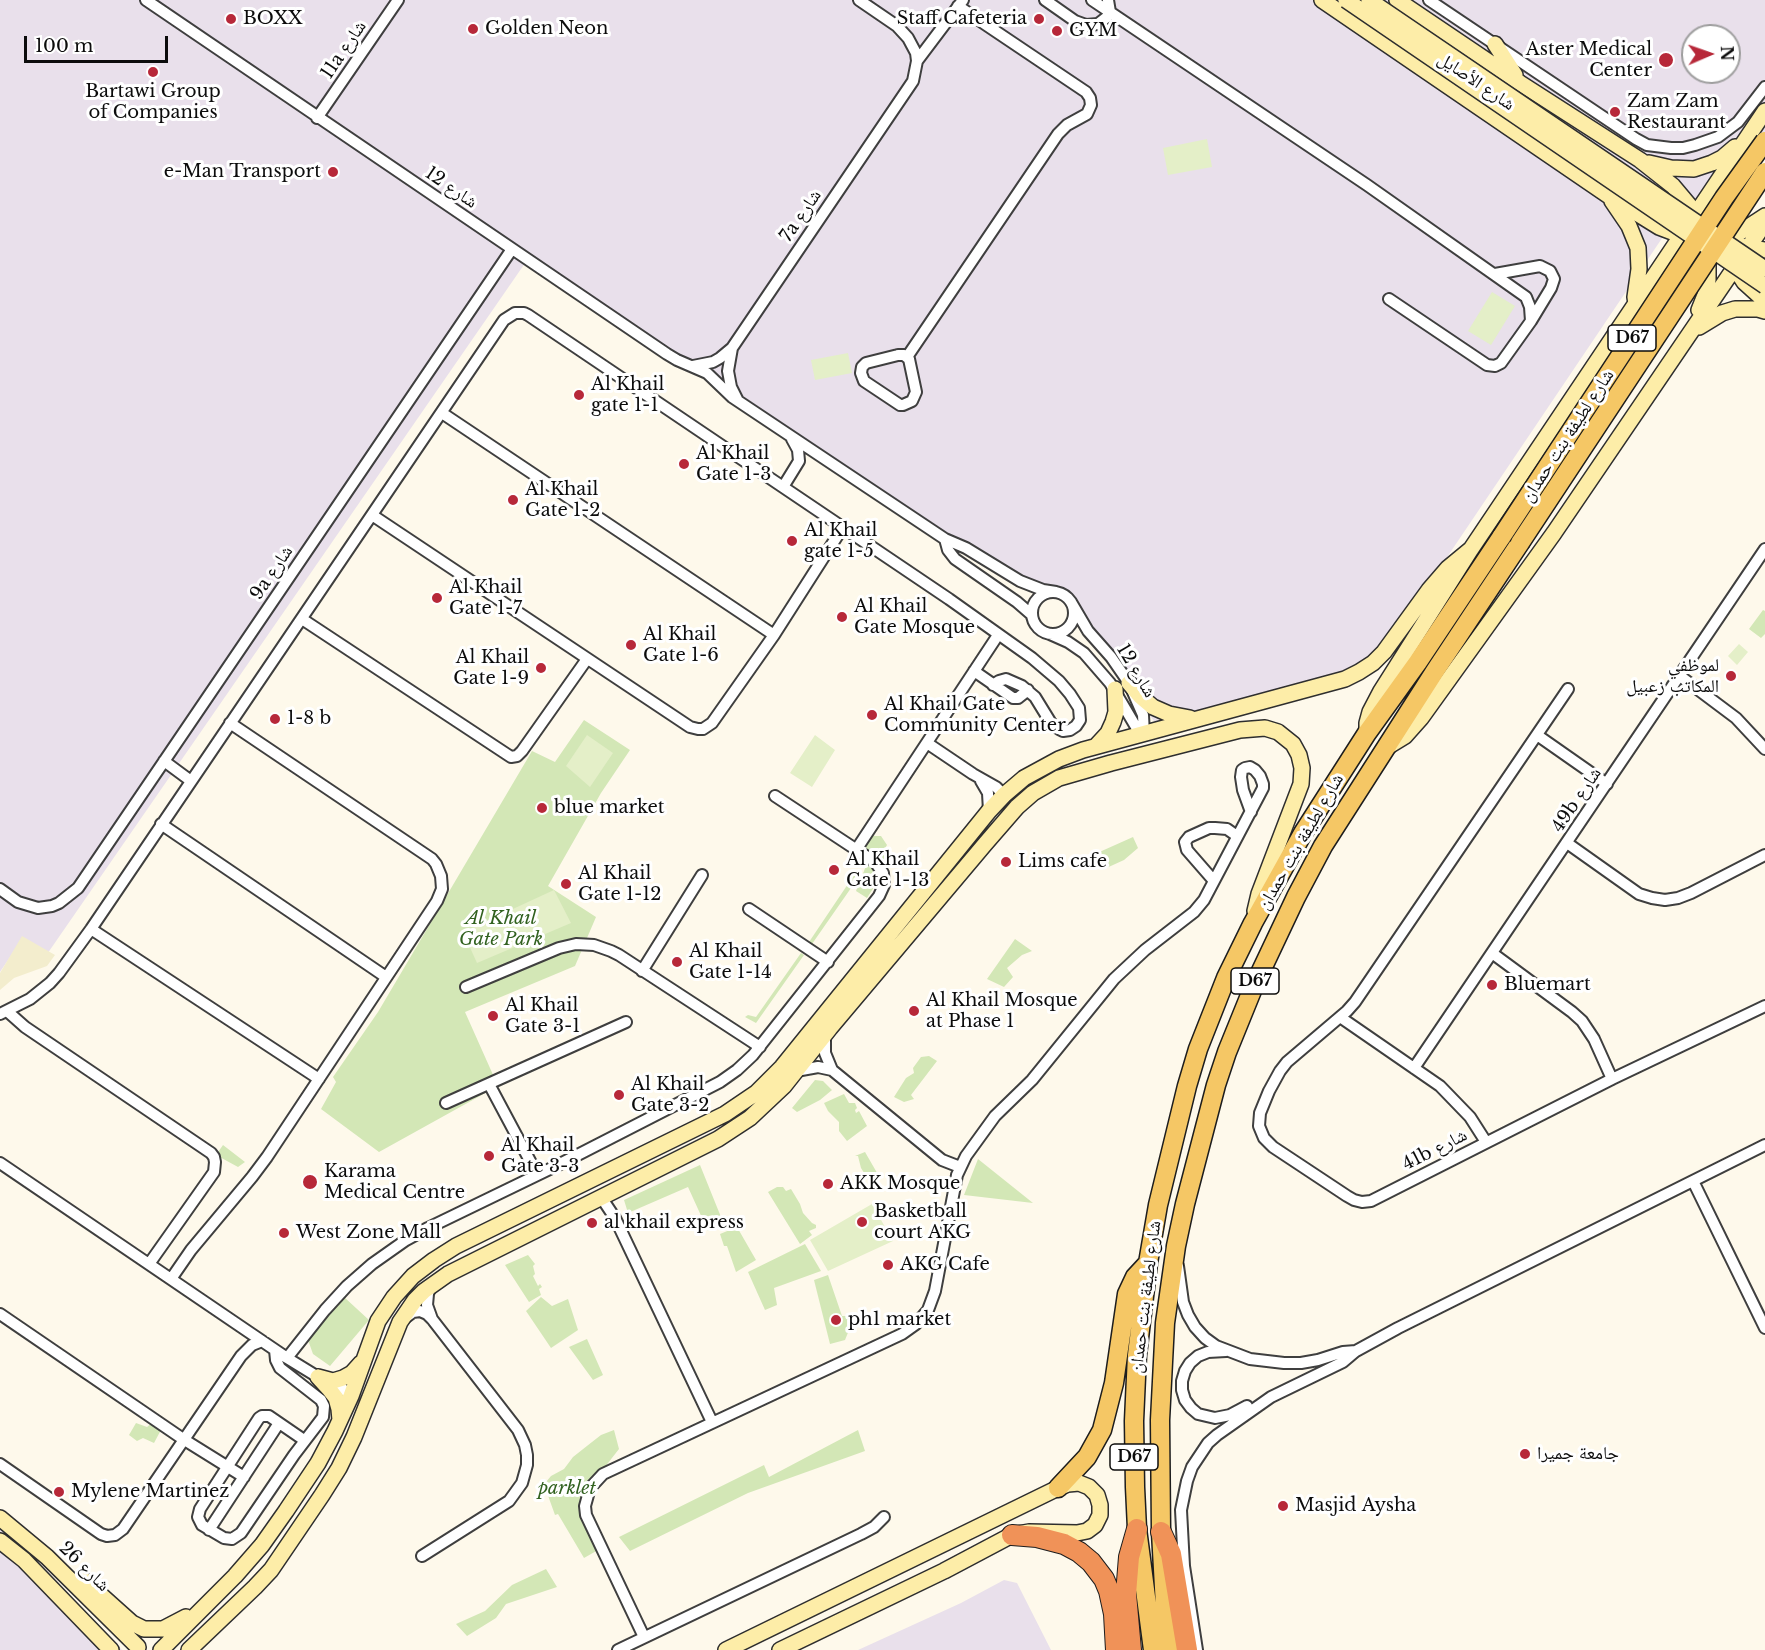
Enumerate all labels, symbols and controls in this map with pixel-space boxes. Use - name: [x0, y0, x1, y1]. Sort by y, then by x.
- place label: BOXX: [243, 8, 303, 30]
- place label: Staff Cafeteria: [897, 8, 1027, 30]
- marker: BOXX: [224, 12, 238, 26]
- marker: Staff Cafeteria: [1032, 12, 1046, 26]
- street label: 11a شارع: [317, 17, 371, 83]
- place label: Golden Neon: [485, 18, 609, 40]
- place label: GYM: [1069, 20, 1117, 42]
- marker: Golden Neon: [466, 22, 480, 36]
- scale bar: [27, 24, 171, 62]
- marker: GYM: [1050, 24, 1064, 38]
- north arrow: [1681, 24, 1741, 84]
- text: 100 m: [35, 35, 93, 57]
- place label: Aster Medical Center: [1526, 39, 1652, 82]
- text: N: [1717, 46, 1737, 61]
- street label: شارع الأصايل: [1433, 48, 1519, 116]
- marker: Aster Medical Center: [1657, 51, 1675, 69]
- marker: Bartawi Group of Companies: [146, 65, 160, 79]
- place label: Bartawi Group of Companies: [85, 81, 221, 124]
- place label: Zam Zam Restaurant: [1627, 91, 1726, 134]
- marker: Zam Zam Restaurant: [1608, 105, 1622, 119]
- place label: e-Man Transport: [164, 161, 321, 183]
- street label: شارع 12: [421, 163, 481, 213]
- marker: e-Man Transport: [326, 165, 340, 179]
- street label: 7a شارع: [776, 186, 826, 246]
- road number: D67: [1608, 325, 1656, 351]
- street label: شارع لطيفة بنت حمدان: [1517, 366, 1619, 506]
- place label: Al Khail gate 1-1: [591, 374, 664, 416]
- marker: Al Khail gate 1-1: [572, 388, 586, 402]
- place label: Al Khail Gate 1-3: [696, 443, 771, 486]
- marker: Al Khail Gate 1-3: [677, 457, 691, 471]
- place label: Al Khail Gate 1-2: [525, 479, 600, 522]
- marker: Al Khail Gate 1-2: [506, 493, 520, 507]
- place label: Al Khail gate 1-5: [804, 520, 877, 562]
- marker: Al Khail gate 1-5: [785, 534, 799, 548]
- street label: 9a شارع: [246, 542, 298, 604]
- place label: Al Khail Gate 1-7: [449, 577, 522, 620]
- marker: Al Khail Gate 1-7: [430, 591, 444, 605]
- place label: Al Khail Gate Mosque: [854, 596, 975, 638]
- marker: Al Khail Gate Mosque: [835, 610, 849, 624]
- place label: Al Khail Gate 1-6: [643, 624, 719, 666]
- marker: Al Khail Gate 1-6: [624, 638, 638, 652]
- street label: شارع 12: [1112, 640, 1160, 702]
- place label: Al Khail Gate 1-9: [453, 647, 529, 690]
- place label: لموظفي المكاتب زعبيل: [1626, 655, 1719, 698]
- marker: Al Khail Gate 1-9: [534, 661, 548, 675]
- marker: لموظفي المكاتب زعبيل: [1724, 669, 1738, 683]
- place label: Al Khail Gate Community Center: [884, 694, 1066, 736]
- place label: 1-8 b: [287, 708, 331, 730]
- marker: Al Khail Gate Community Center: [865, 708, 879, 722]
- marker: 1-8 b: [268, 712, 282, 726]
- street label: 49b شارع: [1548, 764, 1606, 836]
- street label: شارع لطيفة بنت حمدان: [1253, 770, 1349, 914]
- place label: blue market: [554, 797, 665, 819]
- marker: blue market: [535, 801, 549, 815]
- place label: Al Khail Gate 1-13: [846, 849, 929, 892]
- place label: Lims cafe: [1018, 851, 1107, 873]
- marker: Lims cafe: [999, 855, 1013, 869]
- place label: Al Khail Gate 1-12: [578, 863, 661, 906]
- marker: Al Khail Gate 1-13: [827, 863, 841, 877]
- marker: Al Khail Gate 1-12: [559, 877, 573, 891]
- park label: Al Khail Gate Park: [459, 908, 543, 950]
- place label: Al Khail Gate 1-14: [689, 941, 772, 984]
- marker: Al Khail Gate 1-14: [670, 955, 684, 969]
- road number: D67: [1231, 968, 1279, 994]
- place label: Bluemart: [1504, 974, 1591, 996]
- marker: Bluemart: [1485, 978, 1499, 992]
- place label: Al Khail Mosque at Phase 1: [926, 990, 1078, 1032]
- place label: Al Khail Gate 3-1: [505, 995, 580, 1038]
- marker: Al Khail Mosque at Phase 1: [907, 1004, 921, 1018]
- marker: Al Khail Gate 3-1: [486, 1009, 500, 1023]
- place label: Al Khail Gate 3-2: [631, 1074, 709, 1116]
- marker: Al Khail Gate 3-2: [612, 1088, 626, 1102]
- street label: 41b شارع: [1399, 1125, 1471, 1175]
- place label: Al Khail Gate 3-3: [501, 1135, 579, 1178]
- marker: Al Khail Gate 3-3: [482, 1149, 496, 1163]
- place label: Karama Medical Centre: [324, 1161, 465, 1204]
- marker: Karama Medical Centre: [301, 1173, 319, 1191]
- place label: AKK Mosque: [840, 1173, 960, 1195]
- marker: AKK Mosque: [821, 1177, 835, 1191]
- place label: Basketball court AKG: [874, 1201, 971, 1244]
- place label: al khail express: [604, 1212, 744, 1234]
- marker: Basketball court AKG: [855, 1215, 869, 1229]
- marker: al khail express: [585, 1216, 599, 1230]
- street label: شارع لطيفة بنت حمدان: [1126, 1219, 1166, 1375]
- place label: West Zone Mall: [296, 1222, 441, 1244]
- marker: West Zone Mall: [277, 1226, 291, 1240]
- place label: AKG Cafe: [900, 1254, 990, 1276]
- marker: AKG Cafe: [881, 1258, 895, 1272]
- place label: ph1 market: [848, 1309, 951, 1331]
- marker: ph1 market: [829, 1313, 843, 1327]
- place label: جامعة جميرا: [1537, 1443, 1619, 1465]
- road number: D67: [1110, 1444, 1158, 1470]
- marker: جامعة جميرا: [1518, 1447, 1532, 1461]
- park label: parklet: [538, 1478, 596, 1500]
- place label: Mylene Martinez: [71, 1481, 229, 1503]
- marker: Mylene Martinez: [52, 1485, 66, 1499]
- place label: Masjid Aysha: [1295, 1495, 1416, 1517]
- marker: Masjid Aysha: [1276, 1499, 1290, 1513]
- street label: شارع 26: [54, 1538, 114, 1596]

